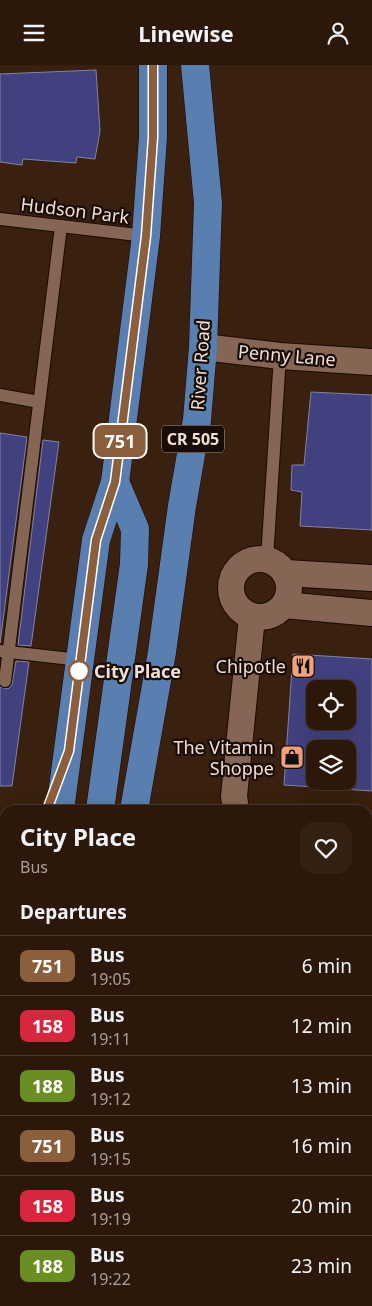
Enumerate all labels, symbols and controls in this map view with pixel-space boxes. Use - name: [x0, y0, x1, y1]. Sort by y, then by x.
- text: Linewise: [138, 18, 234, 48]
- icon: menu: [20, 19, 48, 47]
- icon: person: [324, 19, 352, 47]
- street label: Hudson Park: [19, 191, 131, 229]
- street label: River Road: [185, 319, 215, 411]
- street label: Penny Lane: [237, 339, 337, 371]
- line badge: 751: [91, 425, 149, 457]
- road number: CR 505: [162, 425, 224, 453]
- text: 751: [105, 429, 135, 453]
- restaurant icon: Chipotle: [290, 653, 316, 679]
- place label: Chipotle: [216, 654, 286, 678]
- place label: City Place: [94, 659, 181, 683]
- marker: City Place: [68, 660, 90, 682]
- map controls: [306, 680, 356, 790]
- button: locate: [306, 680, 356, 730]
- place label: The Vitamin Shoppe: [173, 735, 274, 780]
- button: layers: [306, 740, 356, 790]
- shop icon: The Vitamin Shoppe: [279, 744, 305, 770]
- text: City Place: [20, 820, 136, 853]
- button: heart: [300, 822, 352, 874]
- text: Bus: [20, 856, 48, 878]
- text: Departures: [20, 899, 127, 925]
- text: Bus: [90, 942, 125, 968]
- text: 6 min: [302, 953, 352, 979]
- text: 751: [32, 954, 63, 978]
- text: 19:05: [90, 968, 131, 990]
- text: Bus: [90, 1002, 125, 1028]
- text: 12 min: [291, 1013, 352, 1039]
- text: 158: [32, 1014, 63, 1038]
- text: 19:11: [90, 1028, 131, 1050]
- text: Bus: [90, 1062, 125, 1088]
- text: 13 min: [291, 1073, 352, 1099]
- text: 188: [32, 1074, 63, 1098]
- text: 19:12: [90, 1088, 131, 1110]
- text: Bus: [90, 1122, 125, 1148]
- text: 16 min: [291, 1133, 352, 1159]
- text: 751: [32, 1134, 63, 1158]
- text: 19:15: [90, 1148, 131, 1170]
- text: Bus: [90, 1182, 125, 1208]
- text: 20 min: [291, 1193, 352, 1219]
- text: 158: [32, 1194, 63, 1218]
- text: 19:19: [90, 1208, 131, 1230]
- text: Bus: [90, 1242, 125, 1268]
- text: 23 min: [291, 1253, 352, 1279]
- text: 188: [32, 1254, 63, 1278]
- text: 19:22: [90, 1268, 131, 1290]

